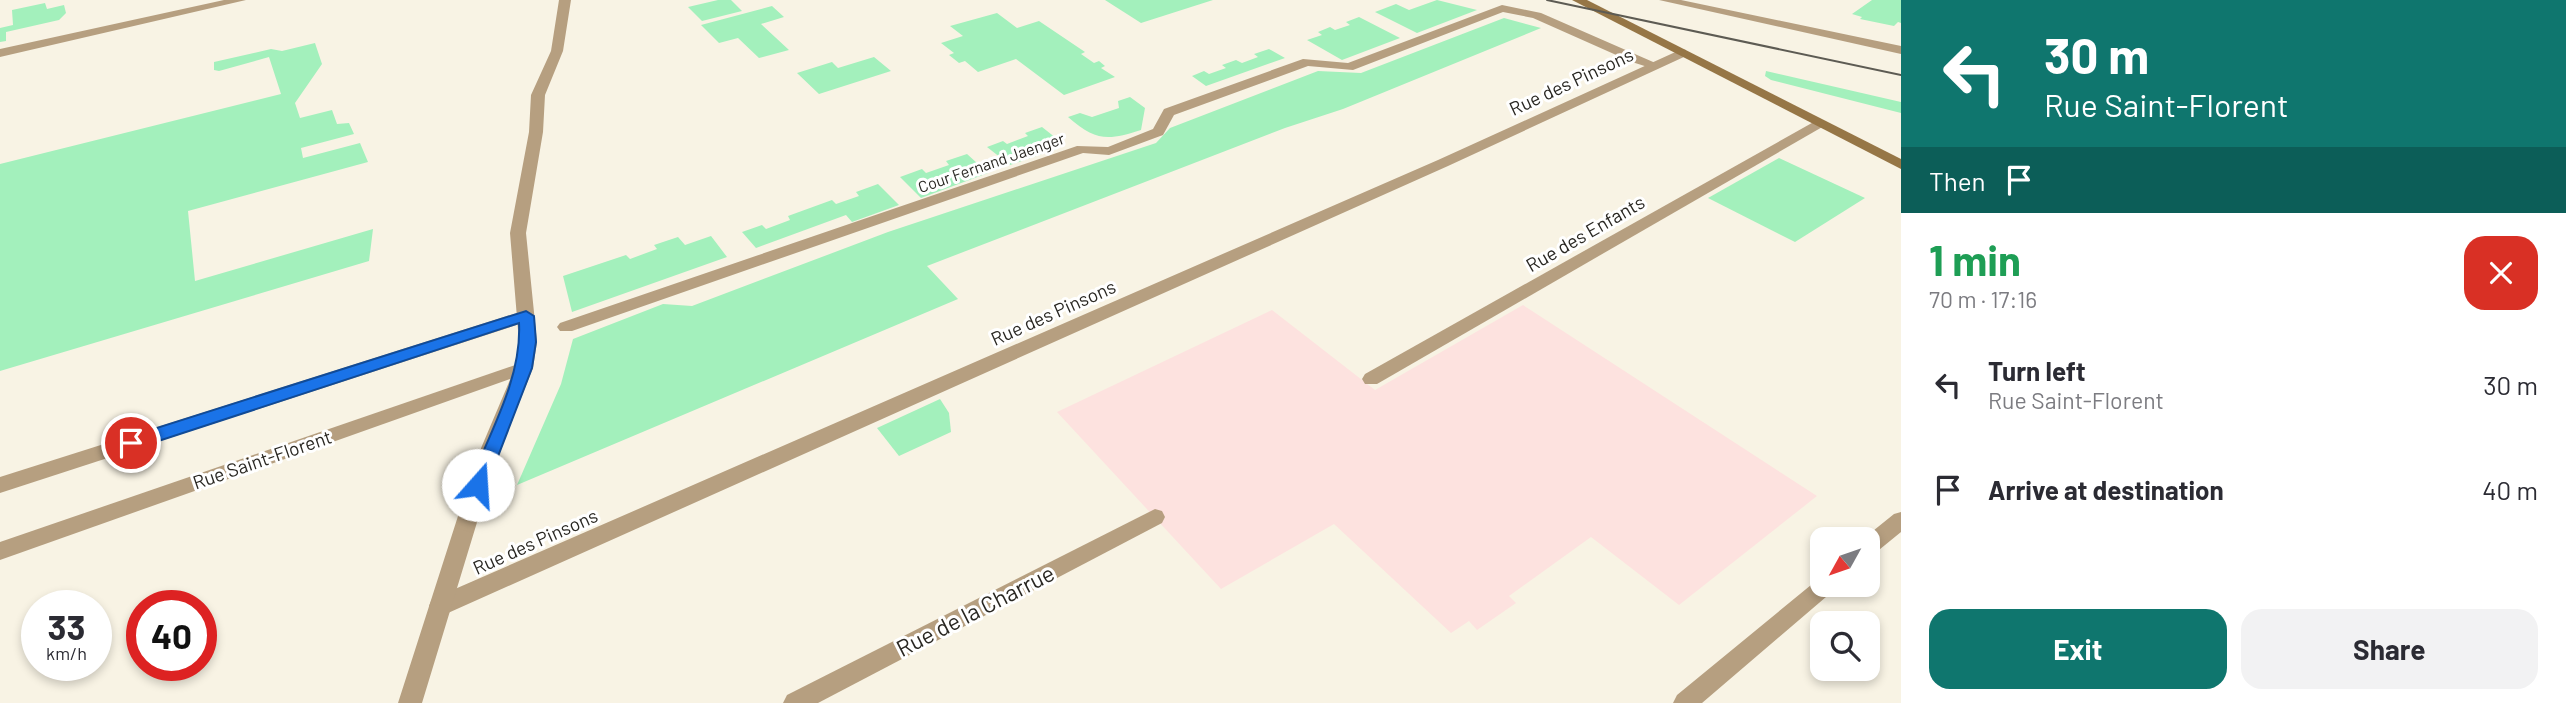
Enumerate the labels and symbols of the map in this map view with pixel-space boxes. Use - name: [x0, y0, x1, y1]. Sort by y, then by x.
- street label: Rue des Pinsons: [1505, 42, 1637, 120]
- street label: Cour Fernand Jaenger: [915, 128, 1067, 196]
- street label: Rue des Enfants: [1522, 190, 1648, 276]
- street label: Rue des Pinsons: [987, 274, 1119, 350]
- pin: [101, 413, 161, 473]
- street label: Rue Saint-Florent: [190, 424, 334, 494]
- position arrow: [441, 448, 515, 522]
- street label: Rue des Pinsons: [469, 503, 601, 579]
- north arrow: [1810, 527, 1880, 597]
- street label: Rue de la Charrue: [891, 558, 1059, 662]
- speed limit sign: 40: [126, 590, 217, 681]

